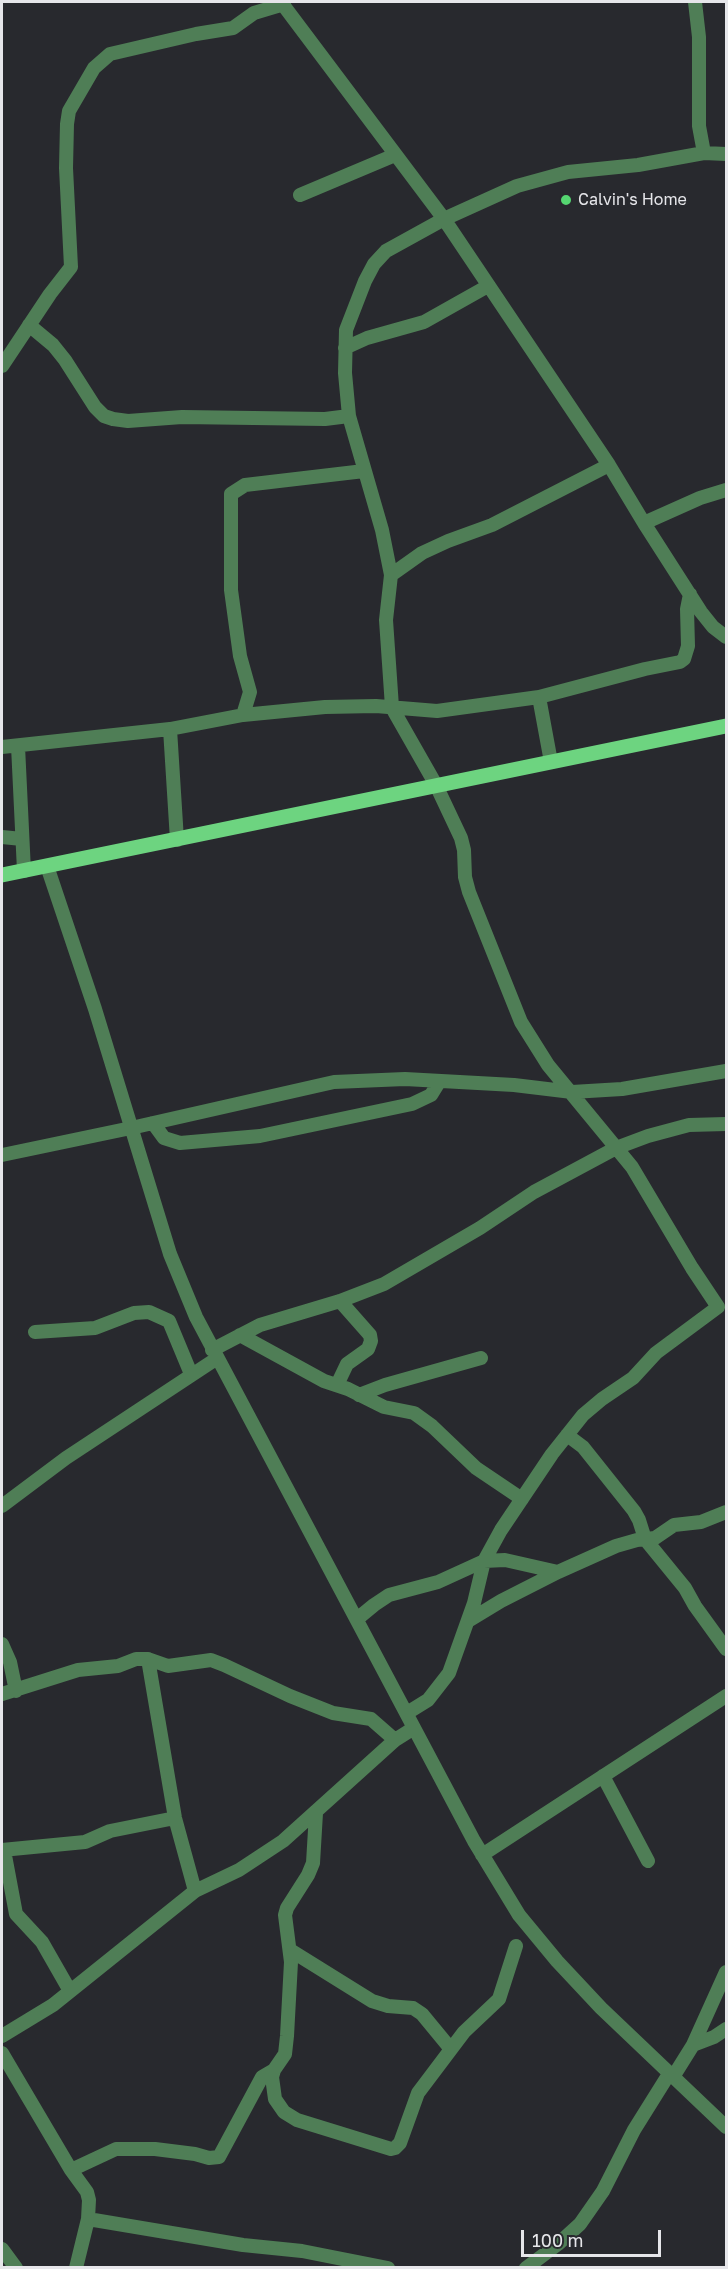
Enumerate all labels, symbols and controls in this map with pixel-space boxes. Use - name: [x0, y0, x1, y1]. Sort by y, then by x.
- place label: Calvin's Home: [578, 190, 687, 210]
- marker: Calvin's Home: [559, 193, 573, 207]
- scale bar: [524, 2218, 664, 2256]
- text: 100 m: [532, 2229, 583, 2251]

